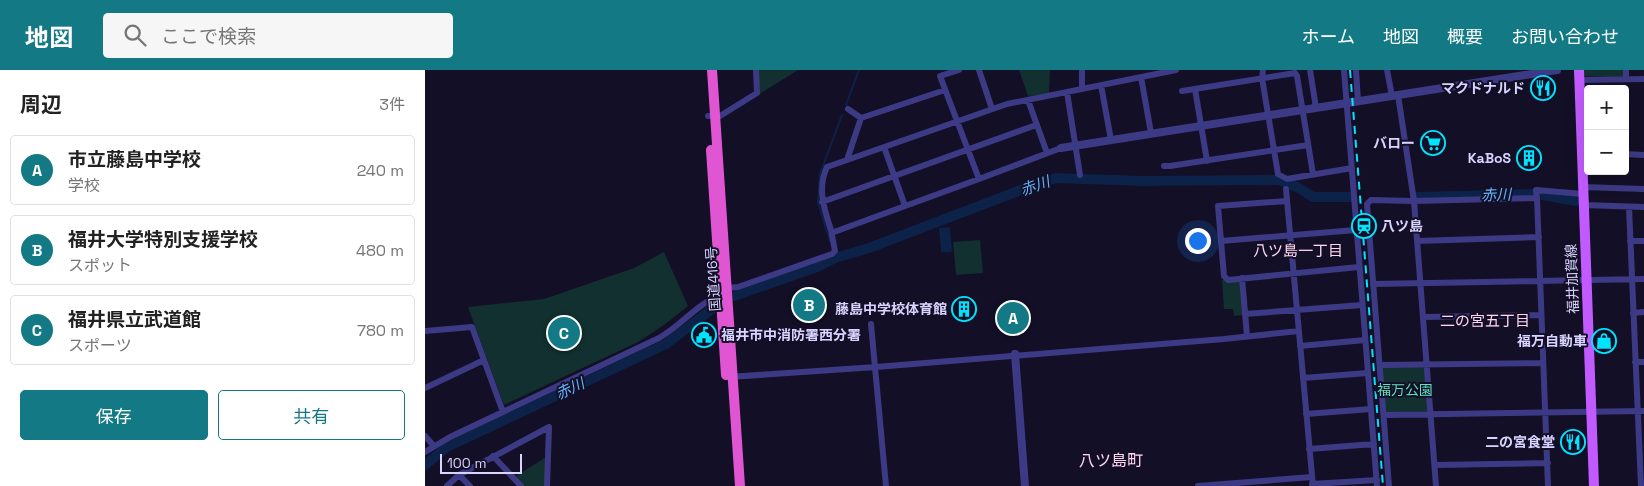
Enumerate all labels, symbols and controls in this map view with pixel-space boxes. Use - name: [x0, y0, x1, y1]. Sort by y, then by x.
- search box: [103, 13, 453, 58]
- icon: search: [121, 21, 149, 49]
- text: 地図: [25, 22, 73, 53]
- text: ここで検索: [161, 24, 256, 49]
- text: ホーム: [1302, 25, 1355, 48]
- text: 地図: [1383, 25, 1419, 48]
- text: 概要: [1447, 25, 1483, 48]
- text: お問い合わせ: [1511, 25, 1619, 48]
- restaurant icon: マクドナルド: [1530, 75, 1556, 101]
- place label: マクドナルド: [1441, 79, 1525, 97]
- map controls: [1584, 85, 1629, 175]
- button: +: [1584, 85, 1629, 130]
- text: 周辺: [20, 91, 62, 118]
- text: 3件: [379, 94, 405, 115]
- supermarket icon: バロー: [1420, 130, 1446, 156]
- button: −: [1584, 130, 1629, 175]
- place label: バロー: [1373, 134, 1415, 152]
- building icon: KaBoS: [1516, 145, 1542, 171]
- text: 市立藤島中学校: [68, 147, 201, 172]
- place label: KaBoS: [1468, 149, 1512, 167]
- text: A: [32, 160, 42, 181]
- text: 240 m: [357, 160, 404, 181]
- water label: 赤川: [1017, 171, 1054, 200]
- text: 学校: [68, 175, 100, 196]
- water label: 赤川: [1481, 184, 1513, 205]
- station icon: 八ツ島: [1351, 213, 1377, 239]
- place label: 八ツ島: [1381, 217, 1423, 235]
- text: 福井大学特別支援学校: [68, 227, 258, 252]
- your location: [1185, 228, 1211, 254]
- text: B: [32, 240, 42, 261]
- text: 480 m: [356, 240, 404, 261]
- district label: 八ツ島一丁目: [1253, 241, 1343, 260]
- street label: 福井加賀線: [1562, 244, 1582, 314]
- street label: 国道416号: [702, 246, 724, 312]
- text: スポット: [68, 255, 132, 276]
- pin: B: [793, 286, 825, 324]
- building icon: 藤島中学校体育館: [951, 296, 977, 322]
- pin: A: [997, 299, 1029, 337]
- place label: 藤島中学校体育館: [835, 300, 947, 318]
- text: 福井県立武道館: [68, 307, 201, 332]
- district label: 二の宮五丁目: [1440, 311, 1530, 330]
- pin: C: [548, 314, 580, 352]
- text: C: [32, 320, 42, 341]
- text: 780 m: [357, 320, 404, 341]
- public building icon: 福井市中消防署西分署: [691, 322, 717, 348]
- place label: 福井市中消防署西分署: [721, 326, 861, 344]
- shop icon: 福万自動車: [1591, 328, 1617, 354]
- place label: 福万自動車: [1517, 332, 1587, 350]
- text: スポーツ: [68, 335, 132, 356]
- water label: 赤川: [552, 373, 589, 403]
- park label: 福万公園: [1377, 381, 1433, 399]
- button: 保存: [20, 390, 208, 440]
- button: 共有: [218, 390, 405, 440]
- restaurant icon: 二の宮食堂: [1560, 429, 1586, 455]
- place label: 二の宮食堂: [1485, 433, 1555, 451]
- district label: 八ツ島町: [1079, 450, 1143, 471]
- scale bar: [440, 451, 523, 474]
- text: 100 m: [447, 454, 486, 472]

